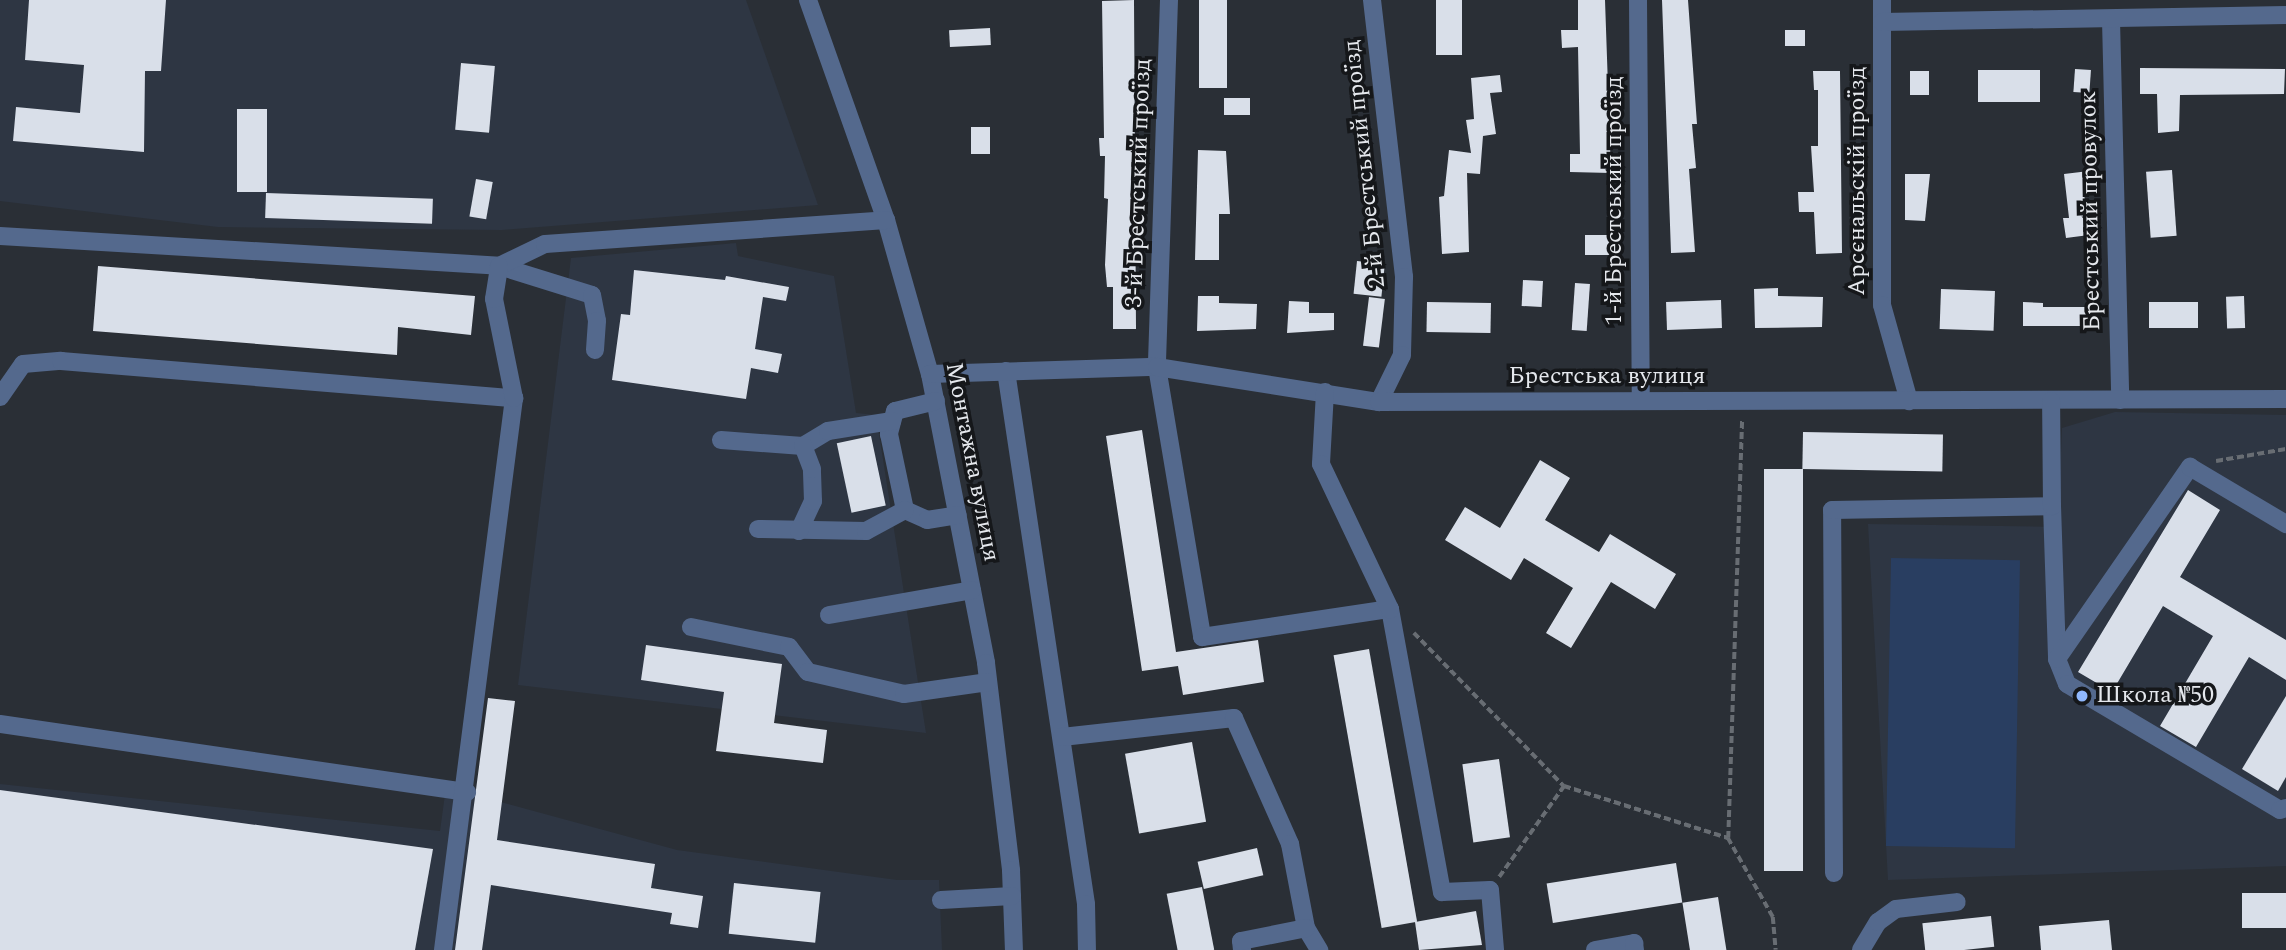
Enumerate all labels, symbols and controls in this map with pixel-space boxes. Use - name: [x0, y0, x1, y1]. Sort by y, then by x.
- street label: 2-й Брестський проїзд: [1338, 38, 1392, 290]
- street label: 3-й Брестський проїзд: [1120, 58, 1158, 308]
- street label: Арсєнальскій проїзд: [1844, 66, 1872, 296]
- street label: 1-й Брестський проїзд: [1601, 76, 1629, 326]
- street label: Брестський провулок: [2075, 91, 2107, 331]
- street label: Монтажна вулиця: [939, 360, 1005, 564]
- street label: Брестська вулиця: [1509, 363, 1705, 391]
- place label: Школа №50: [2096, 682, 2214, 710]
- marker: Школа №50: [2074, 688, 2090, 704]

